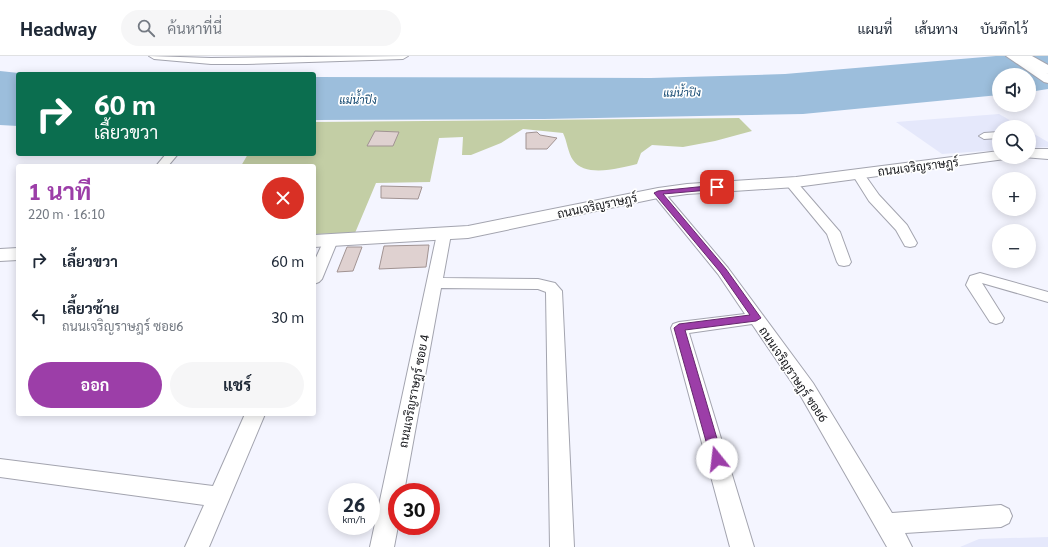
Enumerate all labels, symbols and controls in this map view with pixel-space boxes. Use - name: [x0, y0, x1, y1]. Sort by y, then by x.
- search box: [121, 10, 401, 46]
- text: Headway: [20, 16, 97, 40]
- icon: search: [135, 17, 157, 39]
- text: ค้นหาที่นี่: [167, 18, 222, 37]
- text: แผนที่: [857, 19, 892, 37]
- text: เส้นทาง: [914, 19, 958, 37]
- text: บันทึกไว้: [980, 19, 1028, 37]
- map controls: [992, 68, 1036, 268]
- button: sound: [992, 68, 1036, 112]
- water label: แม่น้ำปิง: [663, 81, 701, 100]
- text: 60 m: [94, 85, 156, 121]
- icon: right: [28, 88, 80, 140]
- water label: แม่น้ำปิง: [339, 89, 377, 107]
- text: เลี้ยวขวา: [94, 120, 158, 143]
- button: search: [992, 120, 1036, 164]
- street label: ถนนเจริญราษฎร์: [877, 153, 960, 180]
- pin: [700, 170, 734, 204]
- button: +: [992, 172, 1036, 216]
- text: 1 นาที: [28, 174, 91, 206]
- icon: arrive: [706, 176, 728, 198]
- button: close: [262, 177, 304, 219]
- street label: ถนนเจริญราษฎร์: [556, 189, 639, 222]
- text: 220 m · 16:10: [28, 205, 105, 222]
- button: −: [992, 224, 1036, 268]
- icon: right: [28, 249, 50, 271]
- text: เลี้ยวขวา: [62, 251, 118, 270]
- text: 60 m: [271, 251, 304, 270]
- text: เลี้ยวซ้าย: [62, 298, 119, 317]
- icon: left: [28, 305, 50, 327]
- text: 30 m: [271, 307, 304, 326]
- text: ถนนเจริญราษฎร์ ซอย6: [62, 317, 184, 334]
- street label: ถนนเจริญราษฎร์ ซอย6: [755, 323, 832, 426]
- street label: ถนนเจริญราษฎร์ ซอย 4: [394, 333, 433, 449]
- button: ออก: [28, 362, 162, 408]
- button: แชร์: [170, 362, 304, 408]
- position arrow: [696, 438, 738, 480]
- speed limit sign: 30: [388, 483, 440, 535]
- text: 26: [343, 491, 365, 517]
- text: km/h: [343, 512, 366, 525]

